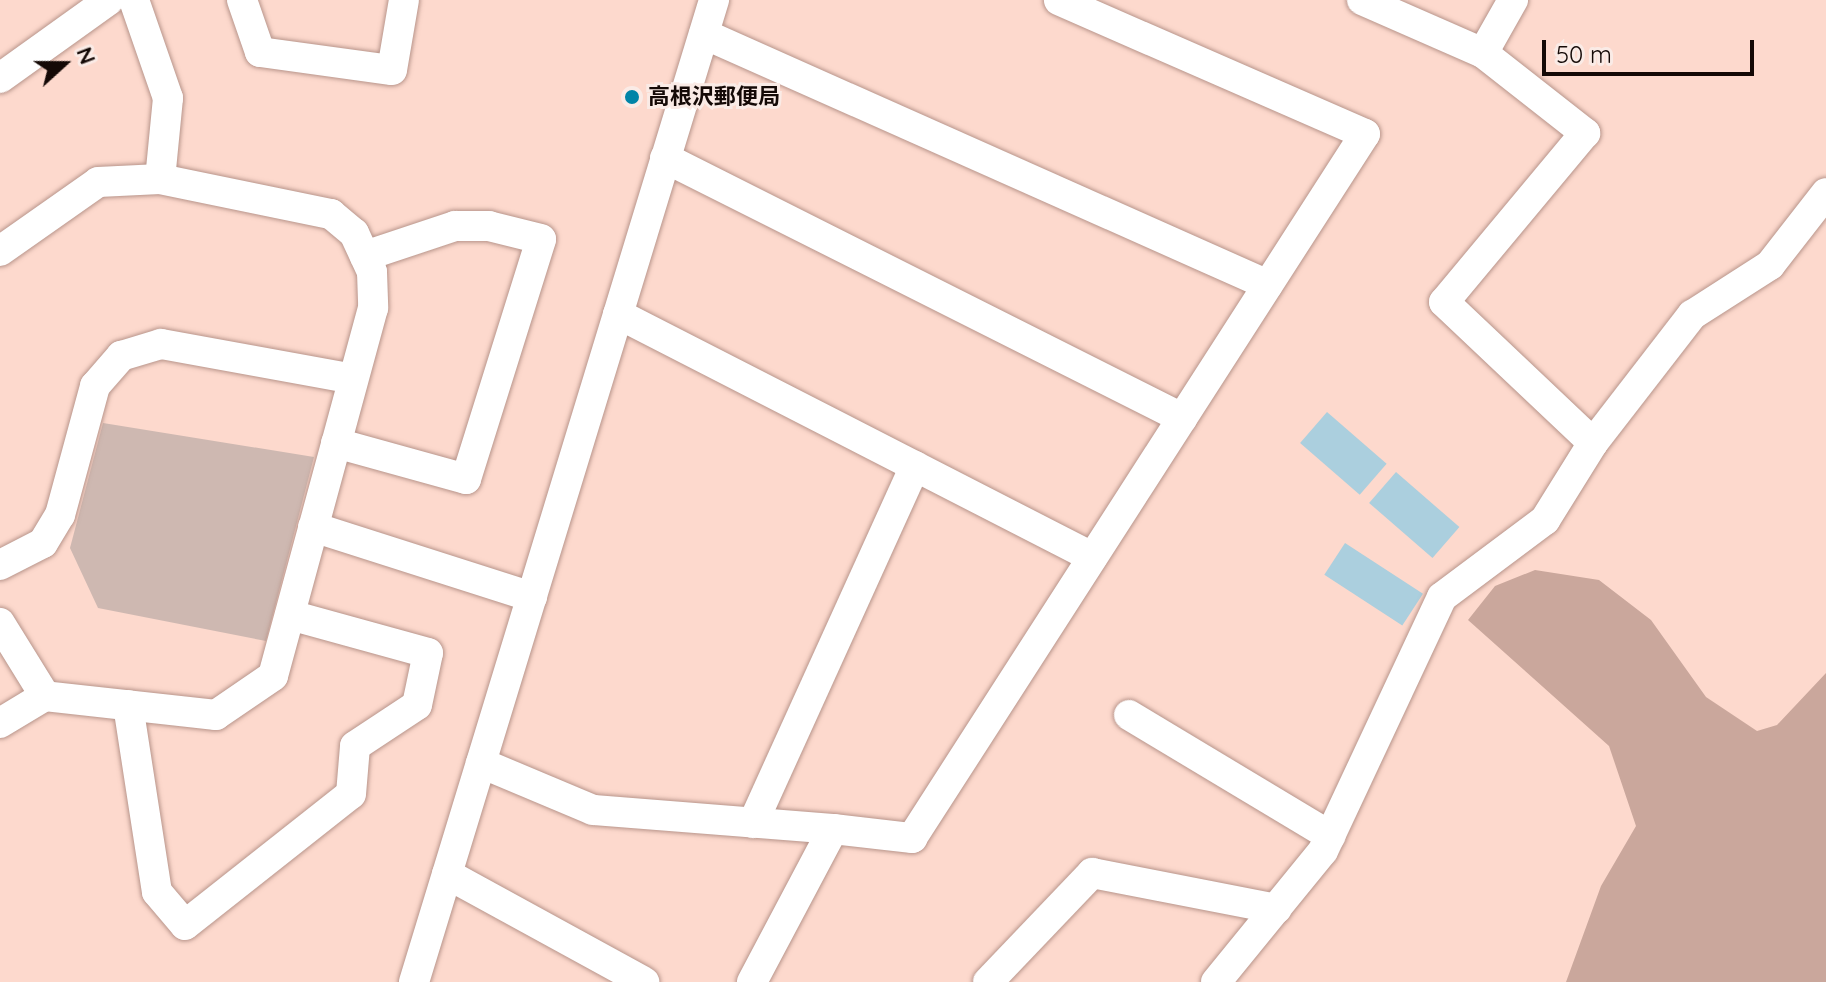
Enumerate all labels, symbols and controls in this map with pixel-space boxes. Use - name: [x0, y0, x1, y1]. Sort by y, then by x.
- north arrow: [24, 24, 104, 104]
- scale bar: [1546, 24, 1758, 74]
- text: 50 m: [1556, 39, 1612, 69]
- text: N: [70, 43, 102, 68]
- place label: 高根沢郵便局: [648, 84, 780, 110]
- marker: 高根沢郵便局: [623, 88, 641, 106]

